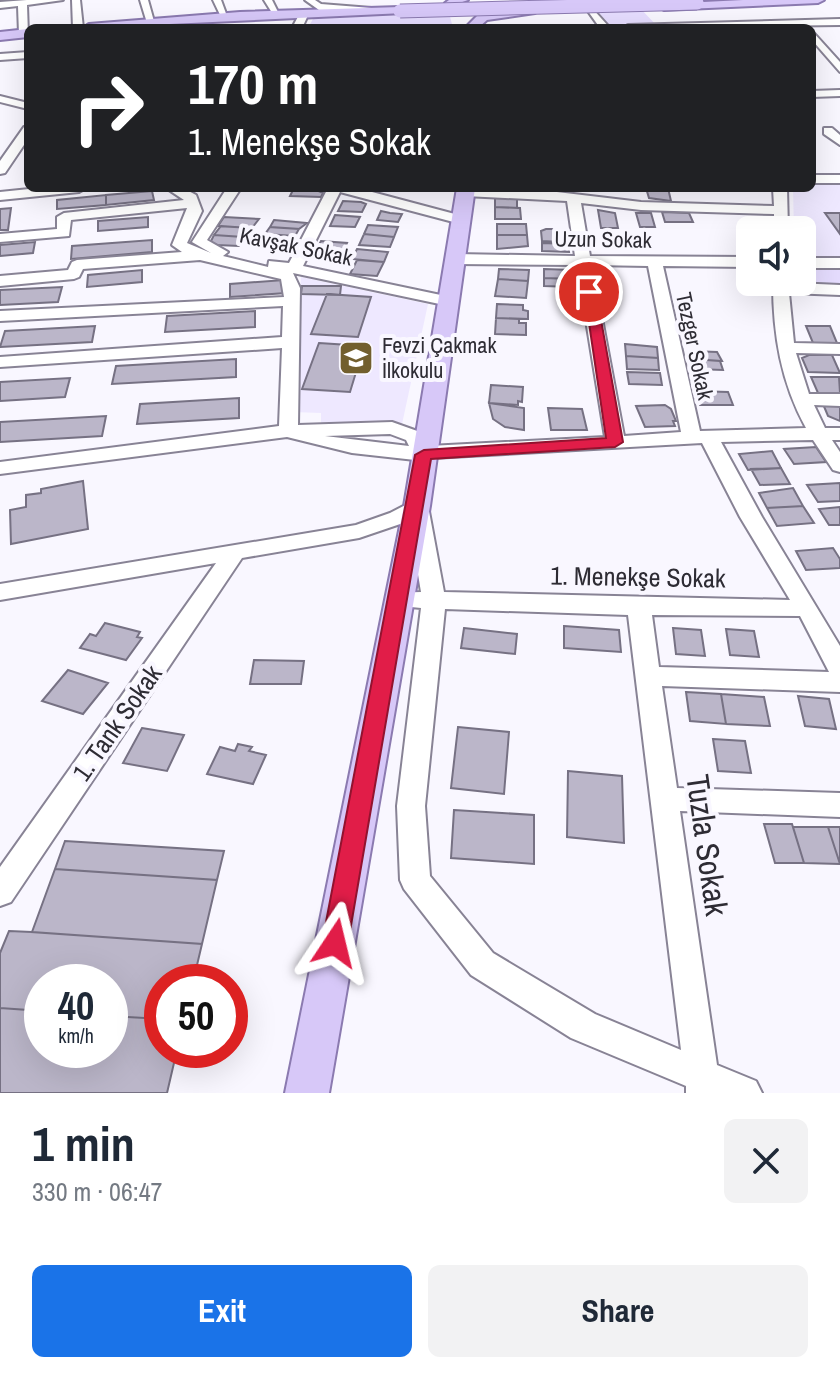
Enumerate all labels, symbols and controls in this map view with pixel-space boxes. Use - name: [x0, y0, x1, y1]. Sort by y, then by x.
- text: 170 m: [188, 46, 318, 121]
- icon: right: [56, 56, 160, 160]
- text: 1. Menekşe Sokak: [188, 118, 431, 166]
- map controls: [736, 216, 816, 296]
- button: sound: [736, 216, 816, 296]
- street label: Kavşak Sokak: [237, 219, 356, 273]
- street label: Uzun Sokak: [554, 223, 653, 255]
- pin: [555, 258, 623, 326]
- icon: arrive: [567, 270, 611, 314]
- street label: Tezger Sokak: [669, 289, 721, 404]
- place label: Fevzi Çakmak İlkokulu: [382, 330, 497, 385]
- school or university icon: Fevzi Çakmak İlkokulu: [337, 339, 375, 377]
- street label: 1. Menekşe Sokak: [550, 557, 726, 596]
- street label: 1. Tank Sokak: [64, 658, 170, 788]
- street label: Tuzla Sokak: [676, 772, 739, 919]
- position arrow: [293, 901, 377, 985]
- speed limit sign: 50: [144, 964, 248, 1068]
- text: 40: [58, 979, 94, 1032]
- text: km/h: [58, 1022, 94, 1049]
- text: 1 min: [32, 1111, 135, 1176]
- button: close: [724, 1119, 808, 1203]
- text: 330 m · 06:47: [32, 1174, 162, 1209]
- button: Exit: [32, 1265, 412, 1357]
- button: Share: [428, 1265, 808, 1357]

